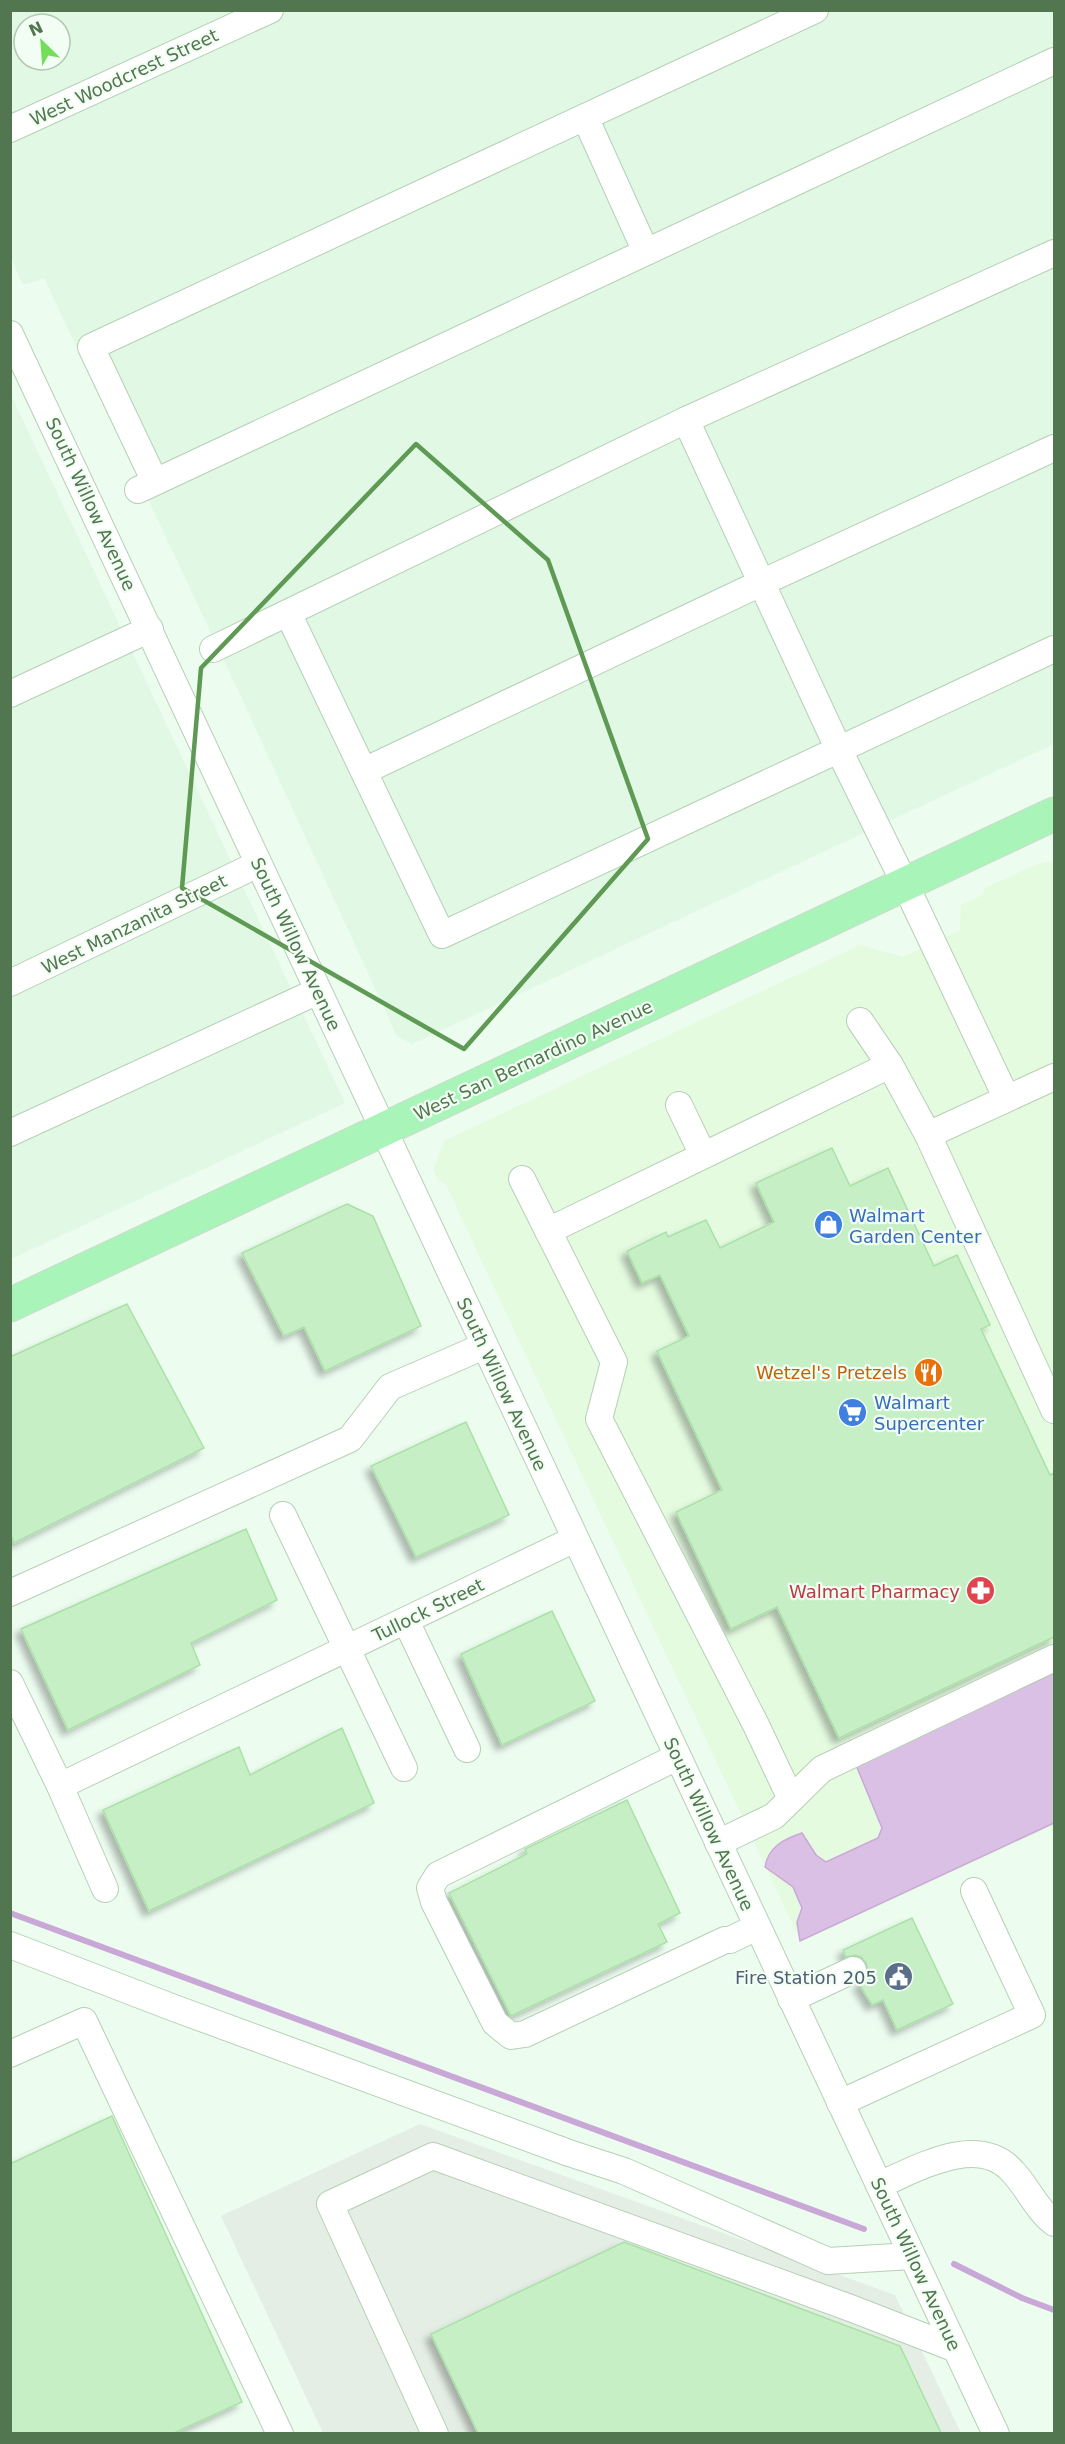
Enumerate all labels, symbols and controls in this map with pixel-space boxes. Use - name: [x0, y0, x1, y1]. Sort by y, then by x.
- north arrow: [12, 12, 72, 72]
- text: N: [26, 17, 46, 40]
- street label: West Woodcrest Street: [27, 24, 221, 130]
- street label: South Willow Avenue: [42, 414, 140, 594]
- street label: South Willow Avenue: [247, 854, 345, 1034]
- street label: West Manzanita Street: [38, 870, 230, 978]
- street label: West San Bernardino Avenue: [410, 995, 656, 1125]
- place label: Walmart Garden Center: [849, 1205, 982, 1247]
- shop icon: Walmart Garden Center: [812, 1209, 844, 1241]
- street label: South Willow Avenue: [453, 1294, 551, 1474]
- restaurant icon: Wetzel's Pretzels: [912, 1356, 944, 1388]
- place label: Wetzel's Pretzels: [756, 1362, 907, 1383]
- place label: Walmart Supercenter: [874, 1392, 985, 1434]
- supermarket icon: Walmart Supercenter: [837, 1396, 869, 1428]
- street label: Tullock Street: [368, 1574, 487, 1646]
- pharmacy icon: Walmart Pharmacy: [965, 1575, 997, 1607]
- place label: Walmart Pharmacy: [789, 1581, 960, 1602]
- street label: South Willow Avenue: [660, 1734, 758, 1914]
- public building icon: Fire Station 205: [882, 1961, 914, 1993]
- place label: Fire Station 205: [735, 1967, 877, 1988]
- street label: South Willow Avenue: [867, 2174, 965, 2354]

